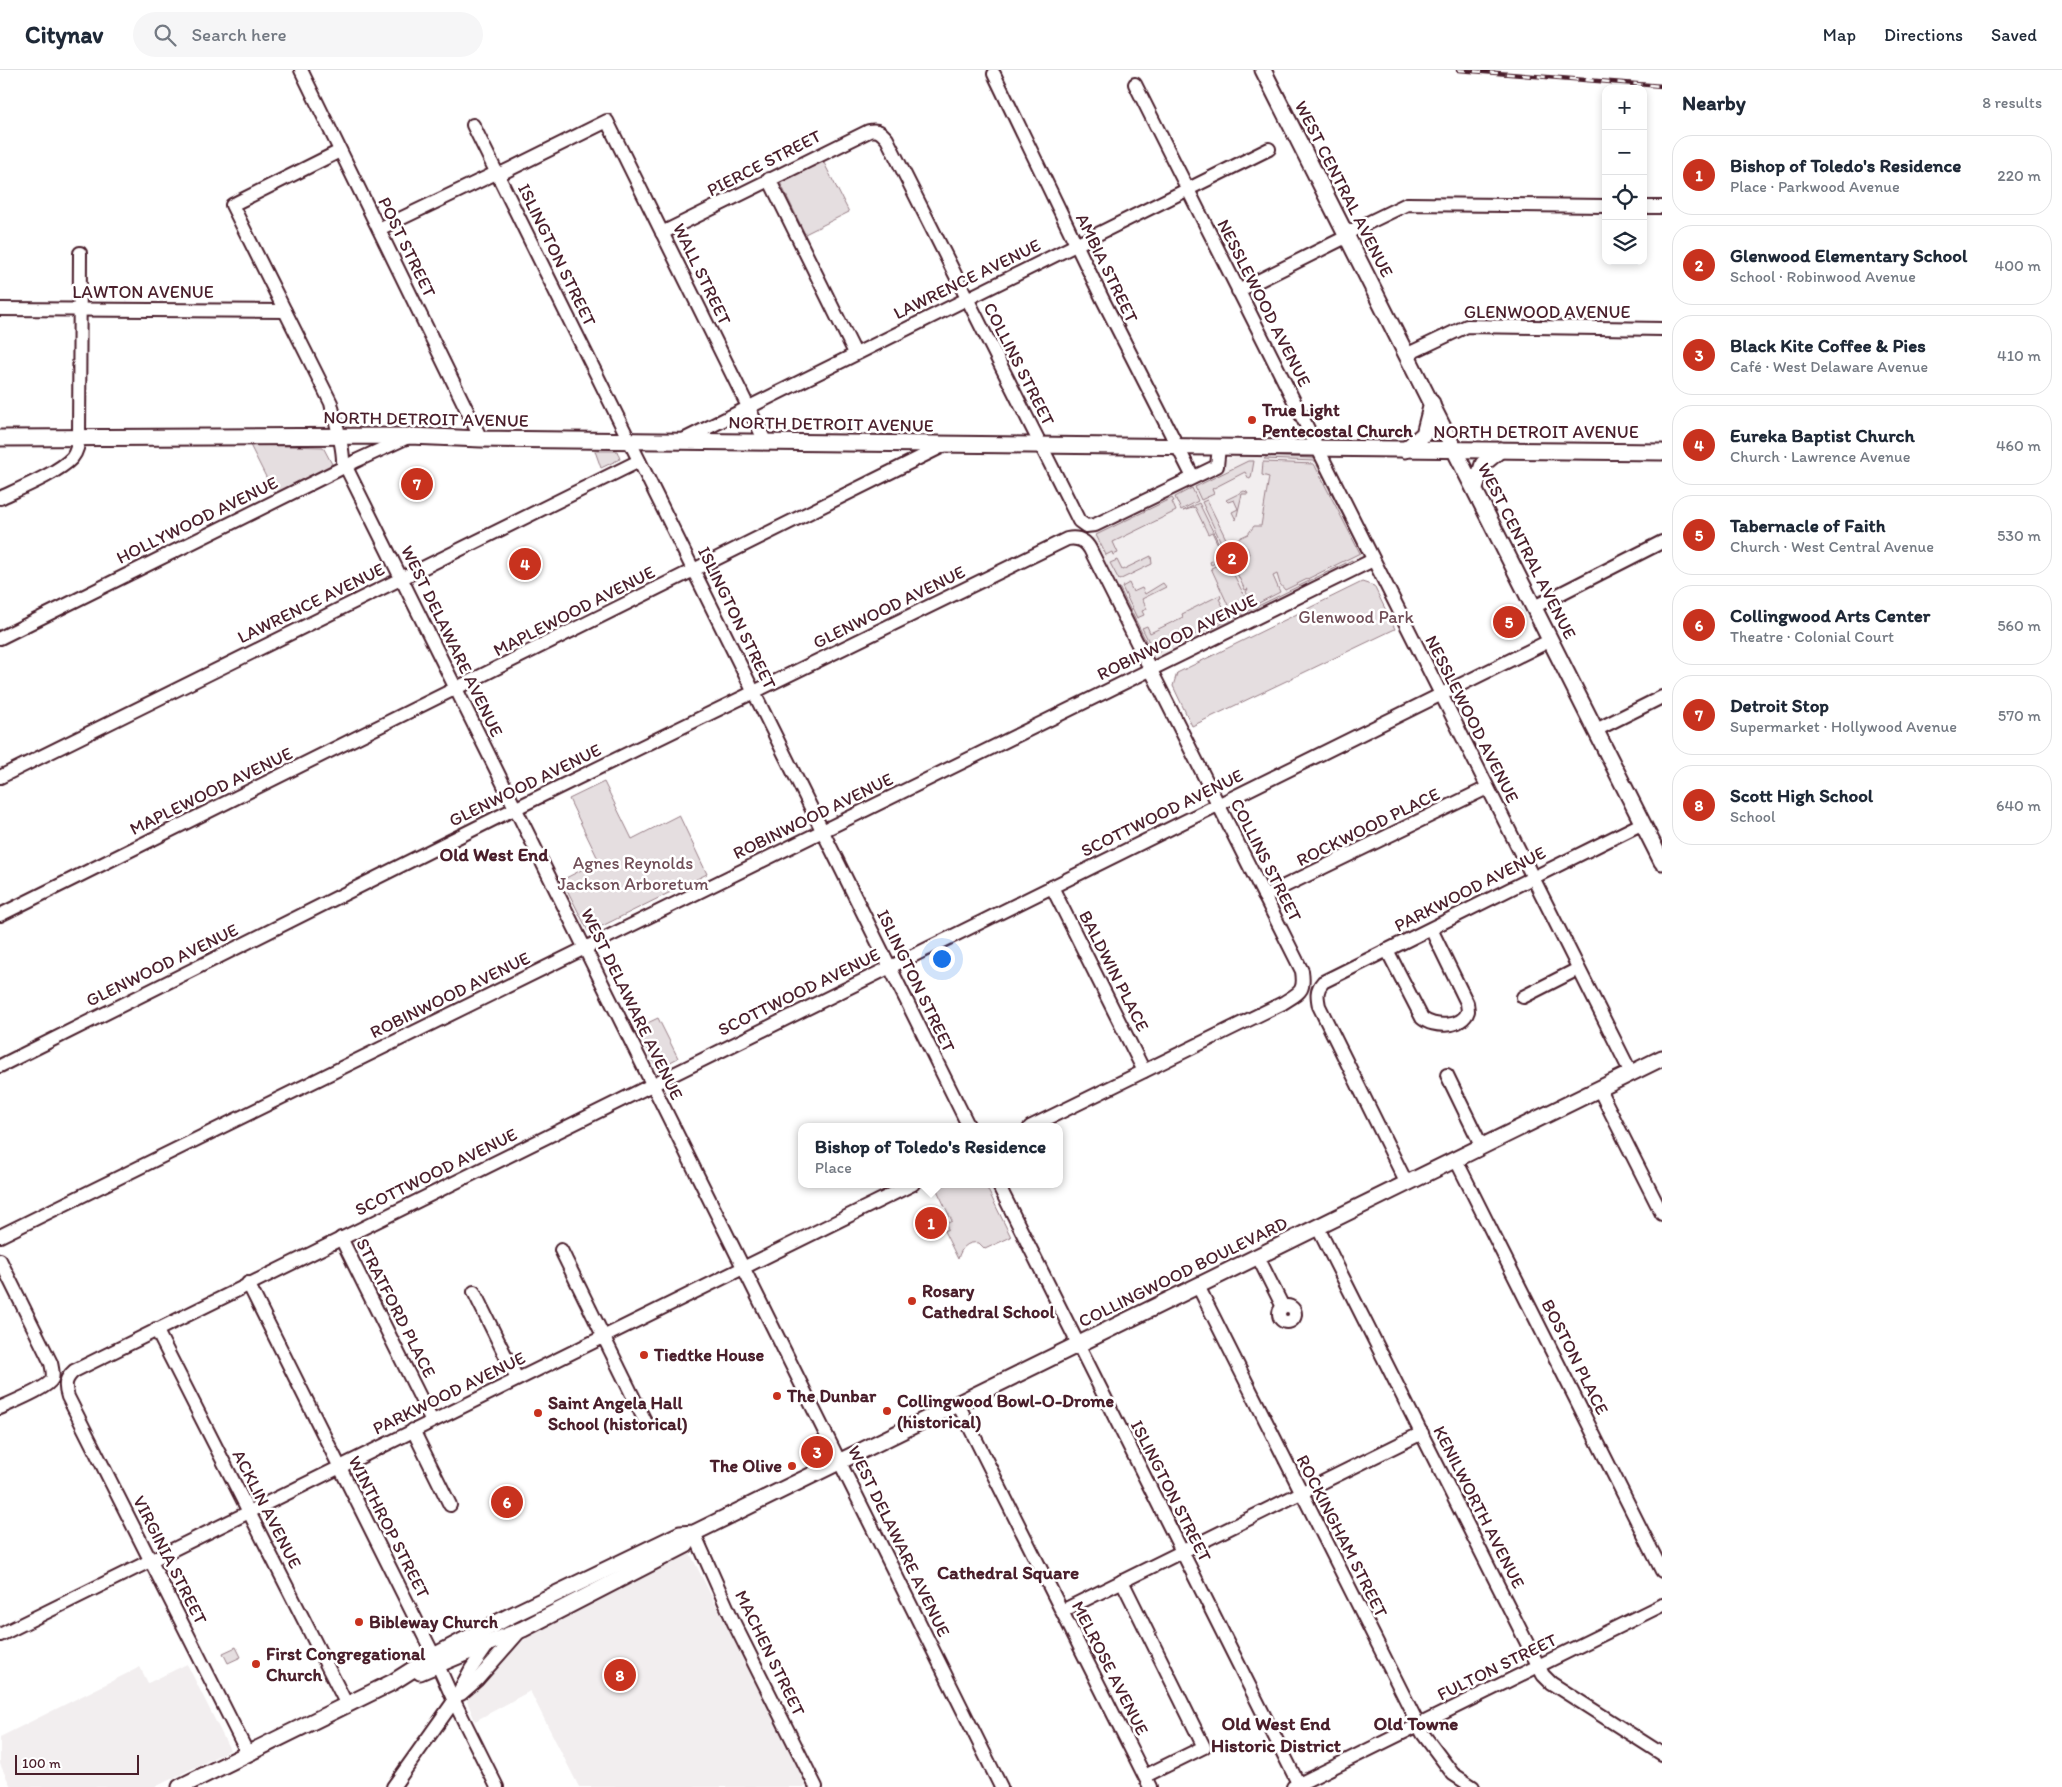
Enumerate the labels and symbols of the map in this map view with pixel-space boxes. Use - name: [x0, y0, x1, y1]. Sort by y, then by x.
- street label: WEST CENTRAL AVENUE: [1290, 97, 1398, 281]
- street label: PIERCE STREET: [703, 125, 825, 201]
- street label: ISLINGTON STREET: [513, 180, 601, 330]
- street label: POST STREET: [373, 193, 441, 301]
- street label: AMBIA STREET: [1071, 210, 1143, 326]
- street label: NESSLEWOOD AVENUE: [1212, 216, 1316, 390]
- street label: WALL STREET: [668, 220, 736, 328]
- street label: LAWRENCE AVENUE: [890, 234, 1044, 324]
- street label: LAWTON AVENUE: [72, 281, 214, 303]
- street label: COLLINS STREET: [978, 299, 1060, 429]
- street label: GLENWOOD AVENUE: [1464, 301, 1630, 323]
- place label: True Light Pentecostal Church: [1261, 399, 1413, 442]
- street label: NORTH DETROIT AVENUE: [323, 406, 529, 432]
- street label: NORTH DETROIT AVENUE: [728, 411, 934, 437]
- marker: True Light Pentecostal Church: [1246, 414, 1258, 426]
- street label: NORTH DETROIT AVENUE: [1433, 421, 1639, 443]
- street label: WEST CENTRAL AVENUE: [1473, 459, 1581, 643]
- pin: 7: [401, 465, 433, 503]
- street label: HOLLYWOOD AVENUE: [113, 471, 281, 569]
- pin: 2: [1216, 539, 1248, 577]
- street label: WEST DELAWARE AVENUE: [396, 542, 508, 740]
- street label: ISLINGTON STREET: [693, 543, 781, 693]
- pin: 4: [509, 545, 541, 583]
- street label: LAWRENCE AVENUE: [234, 558, 388, 648]
- street label: MAPLEWOOD AVENUE: [490, 561, 658, 661]
- street label: GLENWOOD AVENUE: [809, 561, 969, 653]
- street label: ROBINWOOD AVENUE: [1093, 589, 1261, 685]
- pin: 5: [1493, 603, 1525, 641]
- park label: Glenwood Park: [1298, 606, 1414, 628]
- street label: NESSLEWOOD AVENUE: [1420, 632, 1524, 806]
- street label: GLENWOOD AVENUE: [445, 739, 605, 831]
- street label: MAPLEWOOD AVENUE: [126, 742, 296, 840]
- street label: SCOTTWOOD AVENUE: [1077, 764, 1247, 862]
- street label: ROBINWOOD AVENUE: [729, 768, 897, 864]
- street label: ROCKWOOD PLACE: [1293, 783, 1443, 871]
- street label: COLLINS STREET: [1225, 795, 1307, 925]
- street label: PARKWOOD AVENUE: [1391, 841, 1549, 937]
- district label: Old West End: [439, 843, 549, 866]
- park label: Agnes Reynolds Jackson Arboretum: [557, 852, 709, 895]
- street label: WEST DELAWARE AVENUE: [576, 905, 688, 1103]
- street label: ISLINGTON STREET: [872, 906, 960, 1056]
- street label: BALDWIN PLACE: [1074, 907, 1154, 1035]
- street label: GLENWOOD AVENUE: [82, 919, 242, 1011]
- street label: SCOTTWOOD AVENUE: [714, 943, 884, 1041]
- your location: [929, 946, 955, 972]
- street label: ROBINWOOD AVENUE: [366, 947, 534, 1043]
- street label: SCOTTWOOD AVENUE: [351, 1123, 521, 1221]
- pin: 1: [915, 1204, 947, 1242]
- street label: COLLINGWOOD BOULEVARD: [1075, 1212, 1291, 1332]
- street label: STRATFORD PLACE: [351, 1235, 441, 1381]
- place label: Rosary Cathedral School: [922, 1280, 1055, 1323]
- marker: Rosary Cathedral School: [906, 1295, 918, 1307]
- street label: BOSTON PLACE: [1536, 1296, 1614, 1418]
- place label: Tiedtke House: [653, 1344, 764, 1366]
- street label: PARKWOOD AVENUE: [369, 1346, 529, 1439]
- marker: Tiedtke House: [638, 1349, 650, 1361]
- place label: The Dunbar: [786, 1385, 877, 1407]
- marker: The Dunbar: [771, 1390, 783, 1402]
- place label: Collingwood Bowl-O-Drome (historical): [897, 1390, 1115, 1433]
- place label: Saint Angela Hall School (historical): [548, 1392, 688, 1435]
- marker: Collingwood Bowl-O-Drome (historical): [881, 1405, 893, 1417]
- marker: Saint Angela Hall School (historical): [532, 1407, 544, 1419]
- street label: ISLINGTON STREET: [1126, 1417, 1216, 1565]
- street label: KENILWORTH AVENUE: [1428, 1422, 1530, 1592]
- pin: 3: [801, 1433, 833, 1471]
- street label: WEST DELAWARE AVENUE: [843, 1442, 955, 1640]
- street label: ACKLIN AVENUE: [228, 1446, 306, 1572]
- street label: ROCKINGHAM STREET: [1291, 1451, 1393, 1621]
- street label: WINTHROP STREET: [344, 1452, 434, 1602]
- place label: The Olive: [709, 1455, 782, 1477]
- marker: The Olive: [786, 1460, 798, 1472]
- pin: 6: [491, 1483, 523, 1521]
- street label: VIRGINIA STREET: [128, 1492, 212, 1628]
- district label: Cathedral Square: [937, 1561, 1079, 1584]
- street label: MACHEN STREET: [730, 1587, 810, 1719]
- street label: MELROSE AVENUE: [1067, 1597, 1153, 1739]
- place label: Bibleway Church: [369, 1611, 499, 1633]
- marker: Bibleway Church: [353, 1616, 365, 1628]
- street label: FULTON STREET: [1433, 1628, 1561, 1706]
- place label: First Congregational Church: [266, 1643, 426, 1686]
- pin: 8: [604, 1656, 636, 1694]
- marker: First Congregational Church: [250, 1658, 262, 1670]
- district label: Old West End Historic District: [1211, 1712, 1341, 1757]
- district label: Old Towne: [1374, 1712, 1458, 1735]
- scale bar: [15, 1752, 139, 1775]

